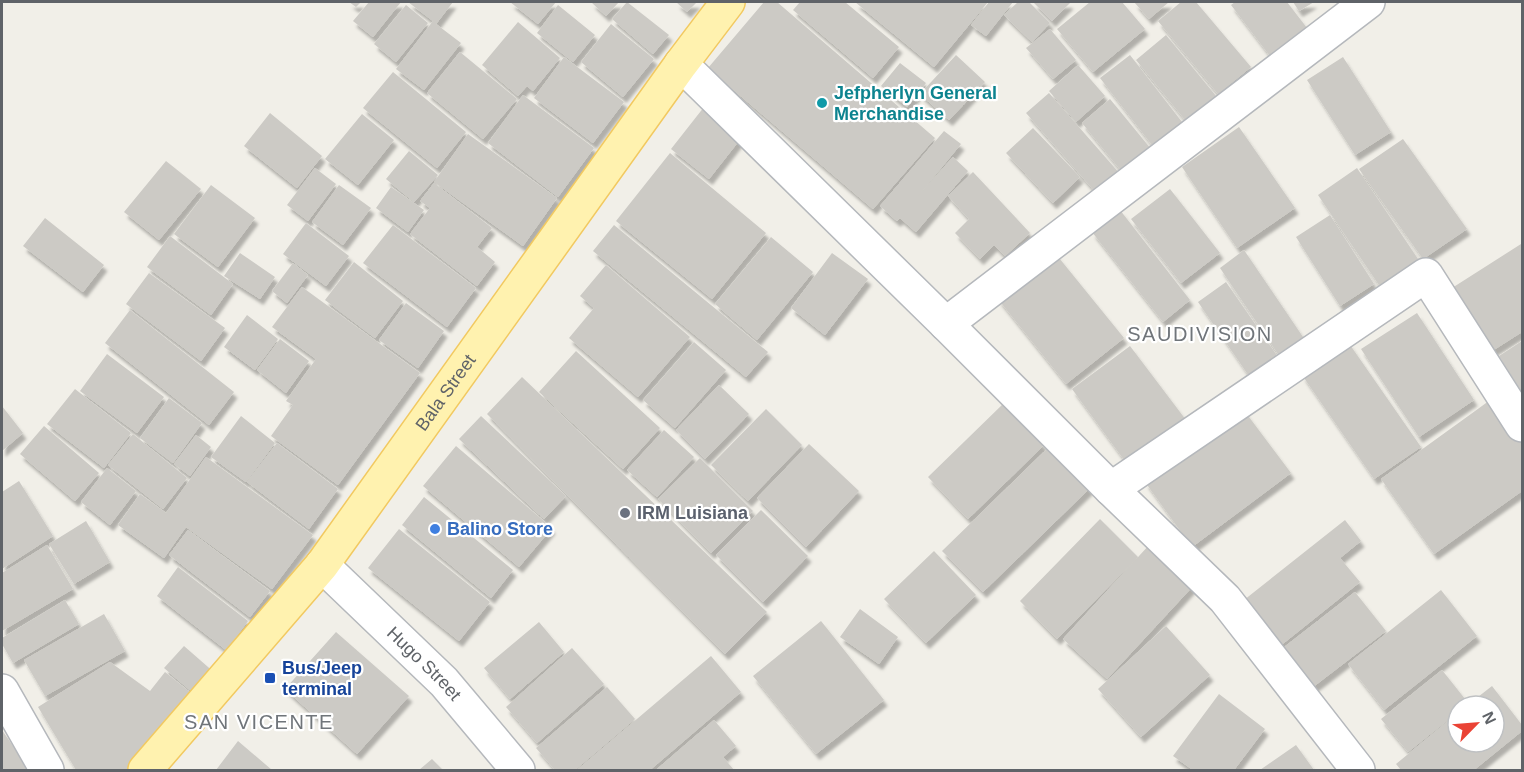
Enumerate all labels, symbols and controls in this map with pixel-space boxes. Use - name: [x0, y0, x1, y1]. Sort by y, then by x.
- place label: Jefpherlyn General Merchandise: [834, 83, 997, 124]
- marker: Jefpherlyn General Merchandise: [815, 96, 829, 110]
- district label: SAUDIVISION: [1127, 323, 1273, 345]
- street label: Bala Street: [411, 350, 480, 435]
- place label: IRM Luisiana: [637, 503, 749, 523]
- marker: IRM Luisiana: [618, 506, 632, 520]
- place label: Balino Store: [447, 519, 553, 539]
- marker: Balino Store: [428, 522, 442, 536]
- street label: Hugo Street: [383, 623, 465, 705]
- place label: Bus/Jeep terminal: [282, 658, 362, 699]
- marker: Bus/Jeep terminal: [263, 671, 277, 685]
- north arrow: [1446, 694, 1506, 754]
- text: N: [1479, 709, 1499, 727]
- district label: SAN VICENTE: [184, 711, 334, 733]

